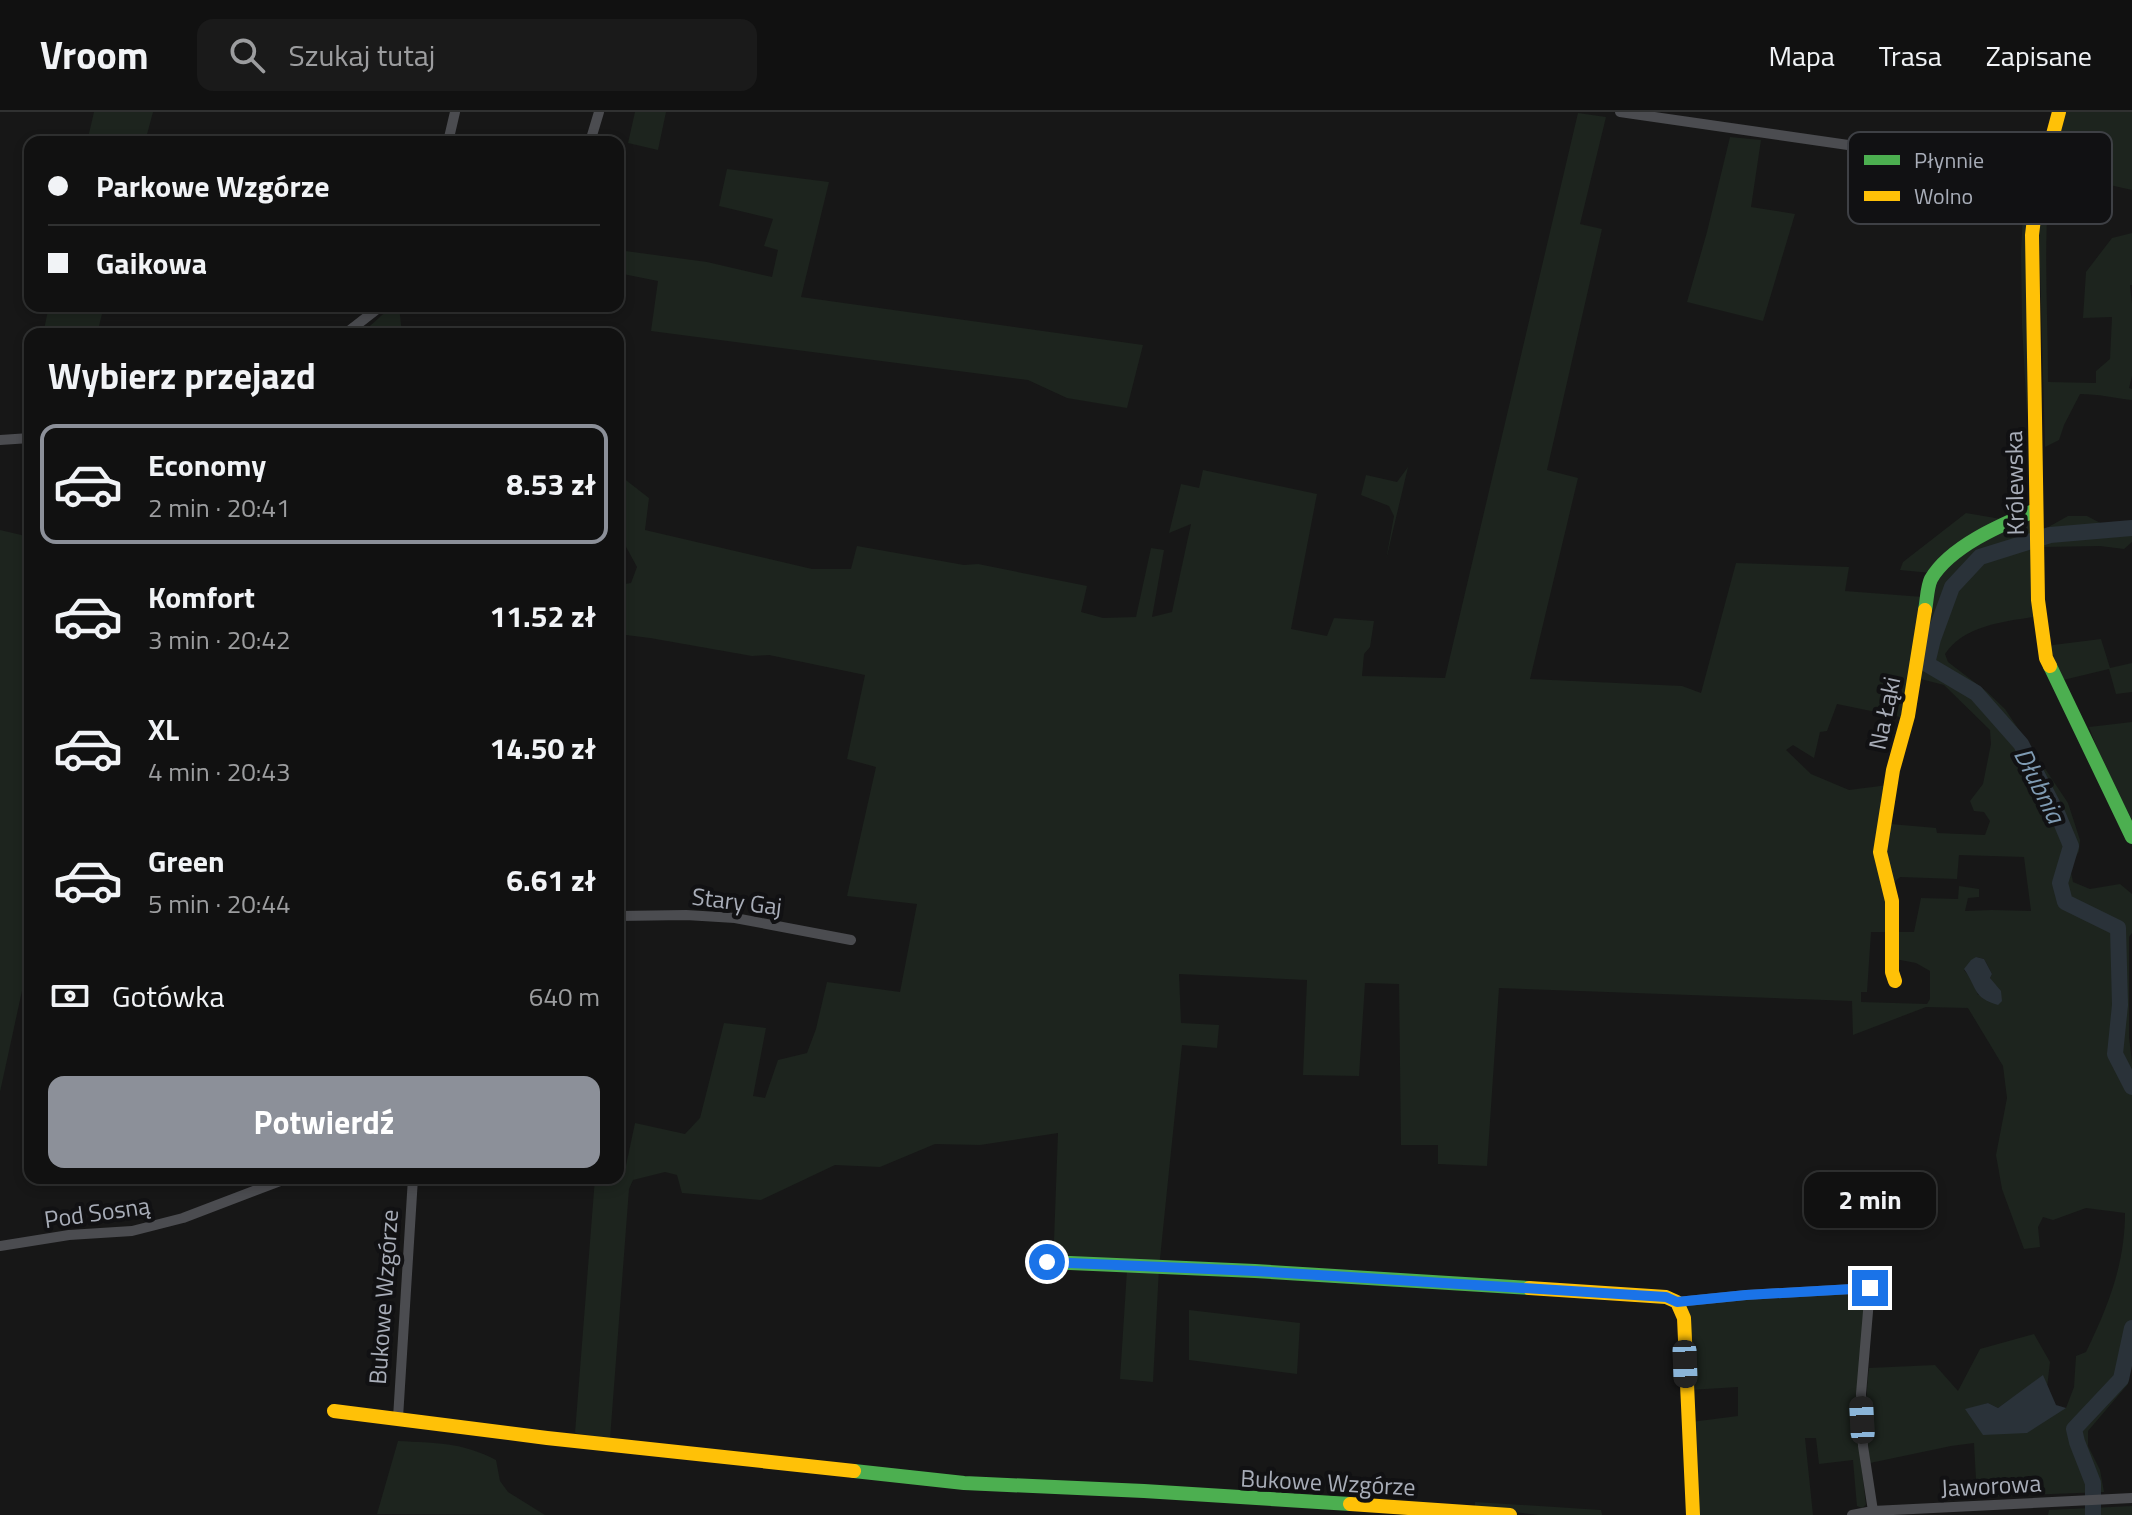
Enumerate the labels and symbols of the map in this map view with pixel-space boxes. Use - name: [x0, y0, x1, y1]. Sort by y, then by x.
- legend: [1848, 132, 2112, 224]
- text: Płynnie: [1914, 143, 1984, 177]
- text: Wolno: [1914, 179, 1973, 213]
- street label: Królewska: [1995, 430, 2033, 536]
- street label: Na Łąki: [1859, 673, 1909, 753]
- water label: Dłubnia: [2004, 740, 2076, 831]
- street label: Stary Gaj: [690, 878, 784, 924]
- callout: 2 min: [1804, 1172, 1936, 1228]
- street label: Pod Sosną: [42, 1187, 152, 1237]
- street label: Bukowe Wzgórze: [359, 1208, 407, 1386]
- route start: [1029, 1244, 1065, 1280]
- route end: [1852, 1270, 1888, 1306]
- car: [1672, 1340, 1698, 1388]
- car: [1849, 1395, 1875, 1445]
- street label: Bukowe Wzgórze: [1240, 1459, 1416, 1505]
- street label: Jaworowa: [1940, 1464, 2042, 1506]

